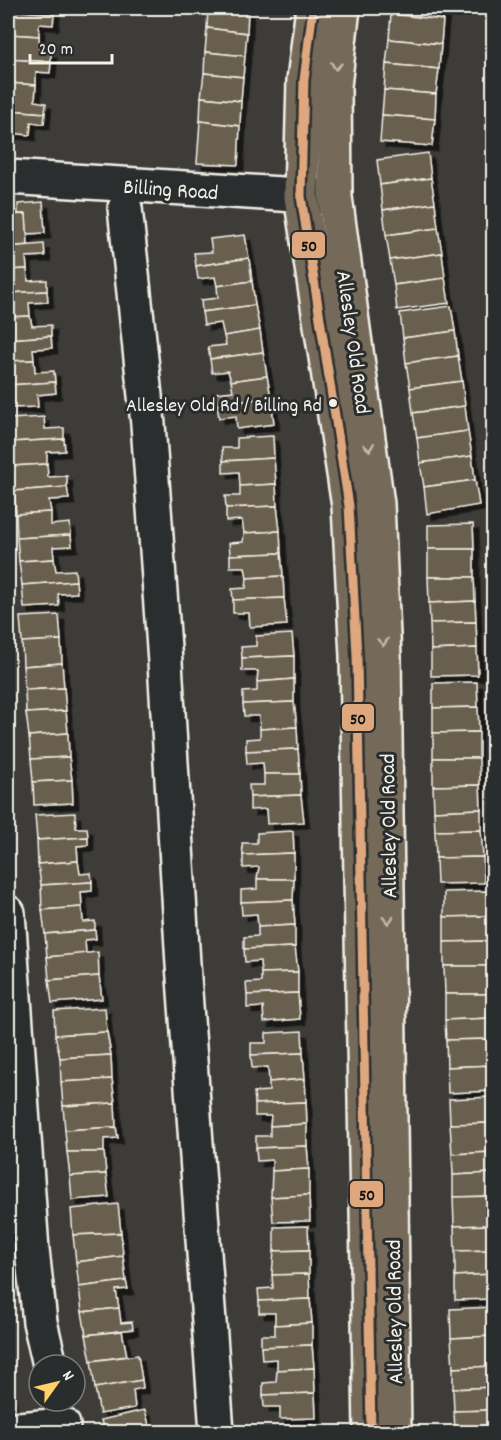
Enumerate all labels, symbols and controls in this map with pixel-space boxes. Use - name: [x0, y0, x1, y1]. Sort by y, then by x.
- scale bar: [30, 27, 112, 65]
- text: 20 m: [39, 38, 73, 63]
- one-way arrow: [331, 61, 343, 70]
- street label: Billing Road: [122, 173, 219, 210]
- line badge: 50: [291, 231, 326, 259]
- text: 50: [301, 236, 317, 259]
- street label: Allesley Old Road: [326, 269, 377, 416]
- place label: Allesley Old Rd / Billing Rd: [126, 393, 322, 421]
- marker: Allesley Old Rd / Billing Rd: [327, 397, 339, 409]
- one-way arrow: [363, 443, 375, 452]
- one-way arrow: [377, 637, 390, 646]
- line badge: 50: [341, 703, 375, 732]
- text: 50: [350, 709, 366, 732]
- street label: Allesley Old Road: [374, 753, 407, 899]
- one-way arrow: [382, 916, 394, 925]
- line badge: 50: [349, 1180, 384, 1208]
- text: 50: [359, 1185, 375, 1208]
- street label: Allesley Old Road: [380, 1239, 413, 1385]
- north arrow: [27, 1353, 87, 1413]
- text: N: [56, 1366, 79, 1386]

